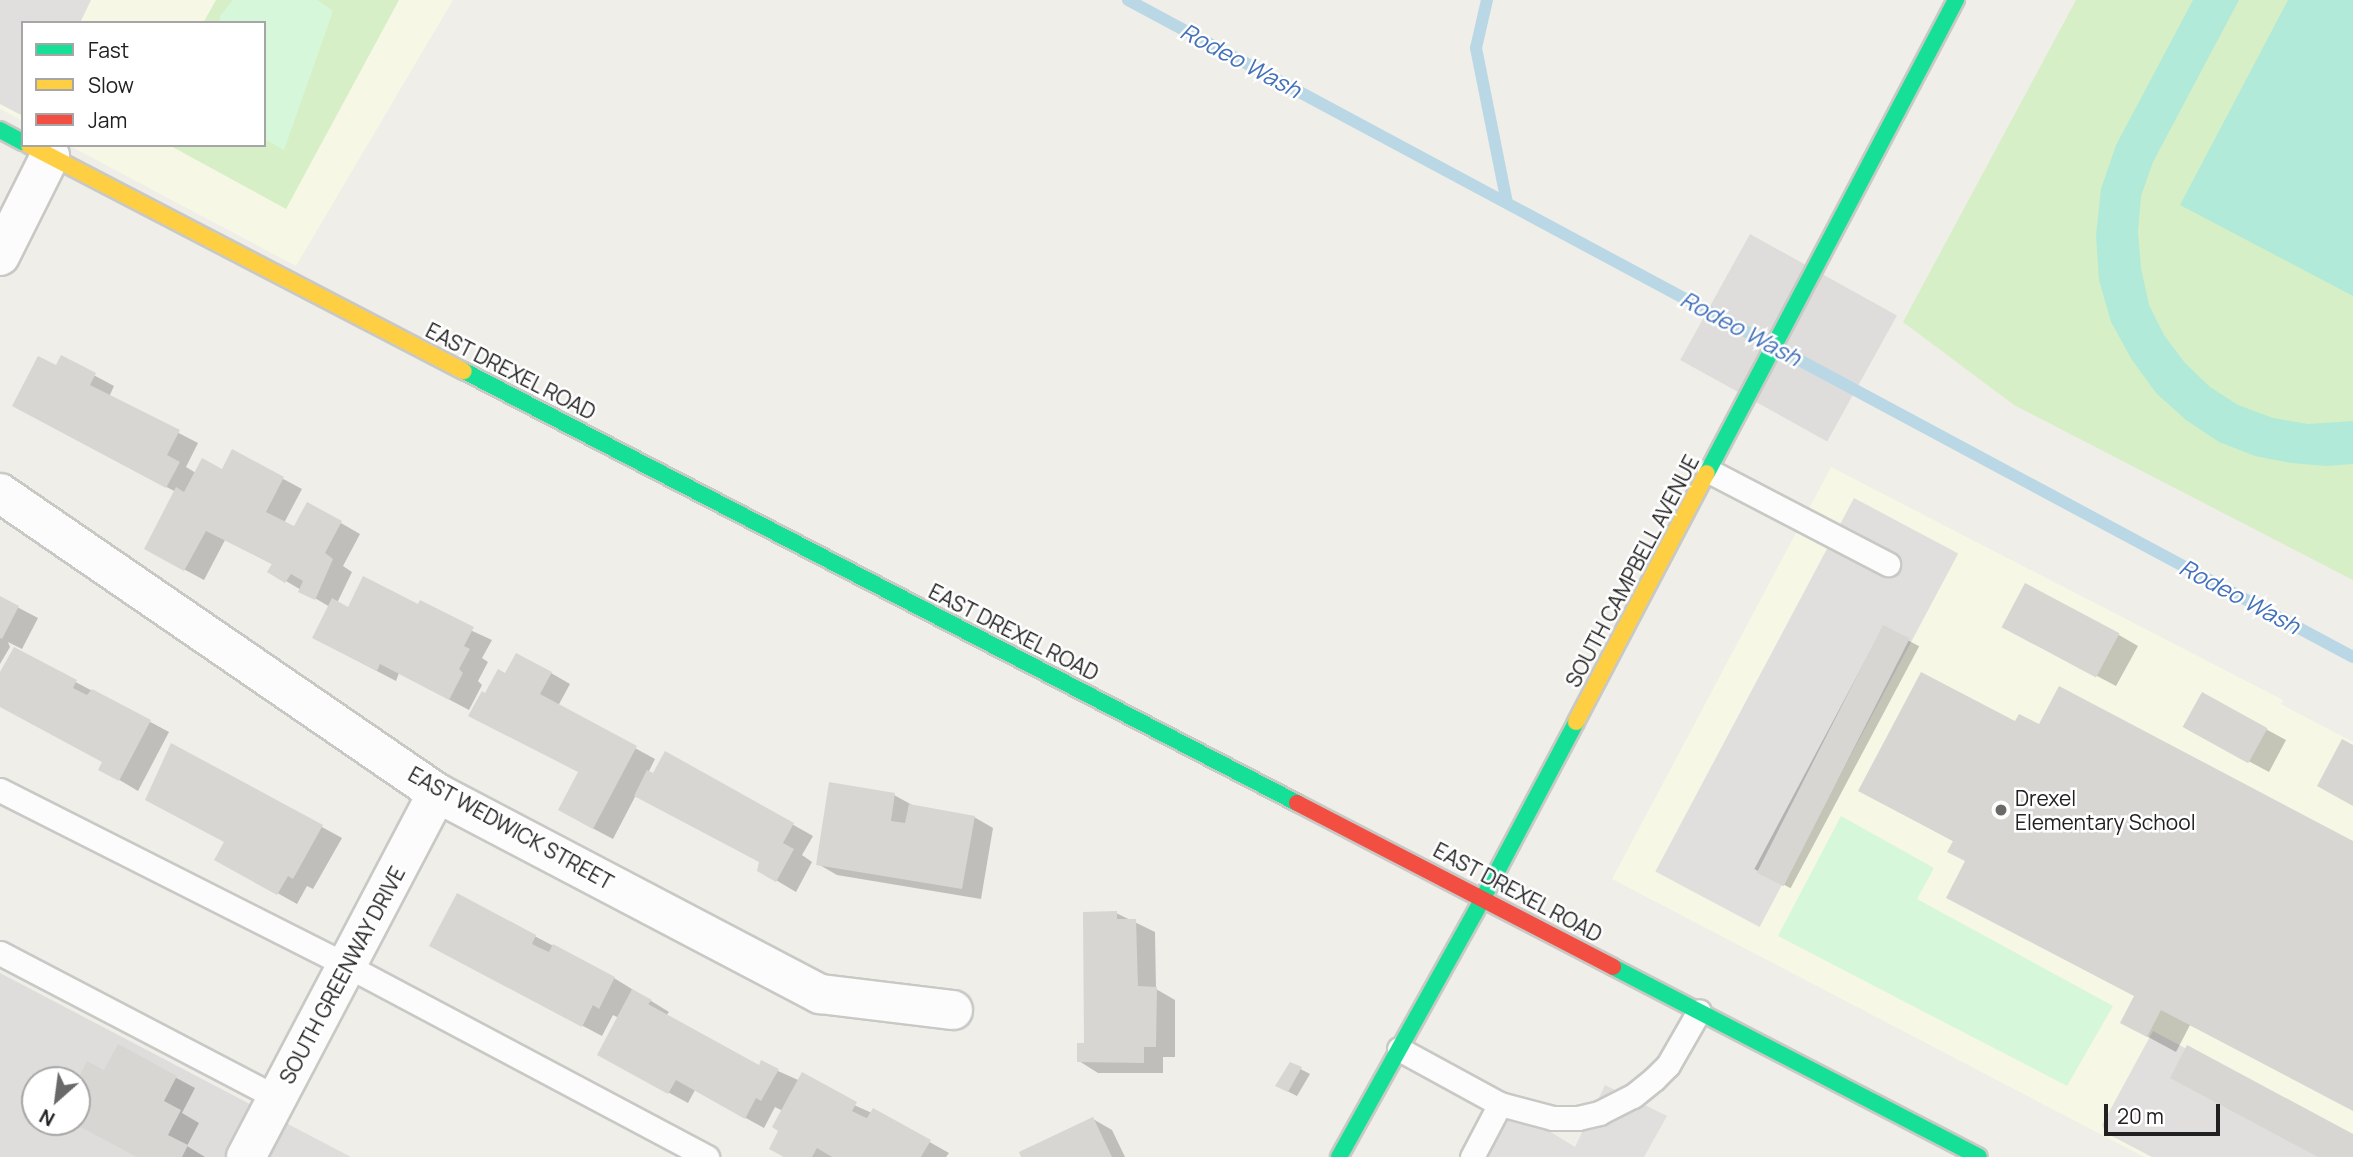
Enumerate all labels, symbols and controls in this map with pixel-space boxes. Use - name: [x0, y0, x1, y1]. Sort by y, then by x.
- water label: Rodeo Wash: [1176, 17, 1306, 103]
- legend: [21, 21, 266, 147]
- text: Fast: [88, 36, 129, 64]
- text: Slow: [88, 71, 134, 99]
- text: Jam: [88, 106, 127, 134]
- water label: Rodeo Wash: [1676, 285, 1806, 371]
- street label: EAST DREXEL ROAD: [421, 317, 601, 425]
- street label: SOUTH CAMPBELL AVENUE: [1560, 450, 1704, 692]
- water label: Rodeo Wash: [2175, 553, 2305, 639]
- street label: EAST DREXEL ROAD: [924, 578, 1104, 686]
- street label: EAST WEDWICK STREET: [404, 761, 618, 895]
- place label: Drexel Elementary School: [2015, 785, 2196, 835]
- marker: Drexel Elementary School: [1993, 802, 2009, 818]
- street label: EAST DREXEL ROAD: [1429, 837, 1607, 947]
- street label: SOUTH GREENWAY DRIVE: [274, 862, 410, 1088]
- north arrow: [21, 1066, 91, 1136]
- scale bar: [2108, 1090, 2224, 1134]
- text: 20 m: [2117, 1102, 2164, 1130]
- text: N: [35, 1103, 59, 1132]

